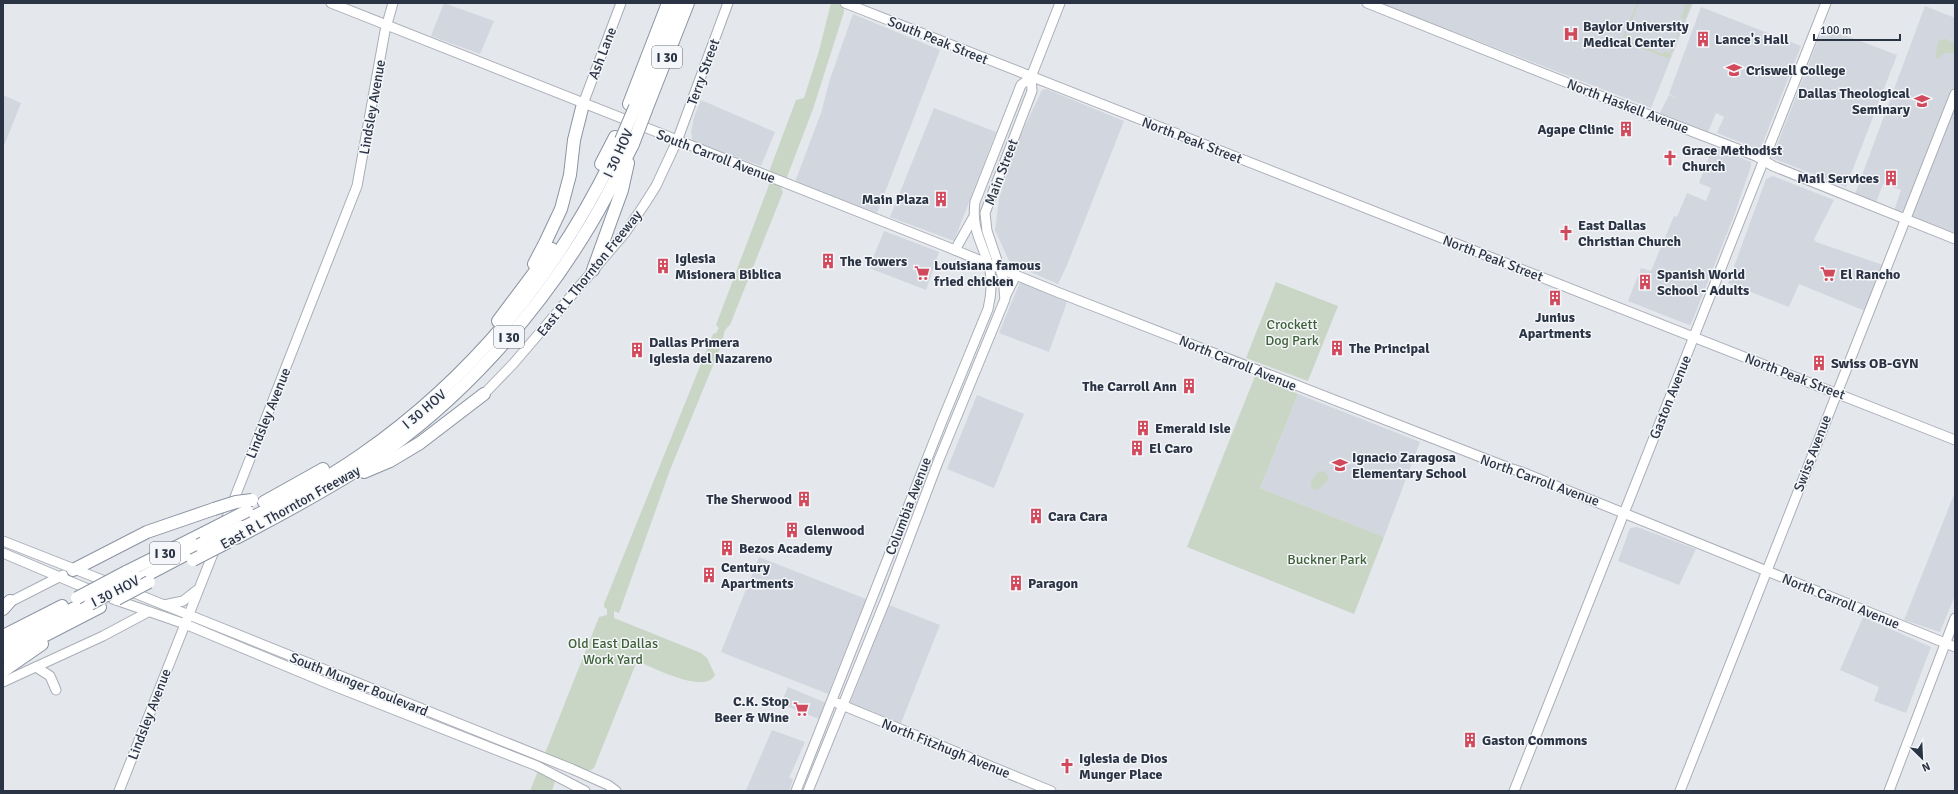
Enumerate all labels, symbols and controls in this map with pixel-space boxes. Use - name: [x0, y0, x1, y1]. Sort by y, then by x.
- street label: South Peak Street: [885, 13, 990, 68]
- scale bar: [1814, 16, 1900, 42]
- place label: Baylor University Medical Center: [1583, 18, 1689, 51]
- text: 100 m: [1820, 23, 1852, 38]
- street label: Ash Lane: [585, 25, 620, 82]
- hospital icon: Baylor University Medical Center: [1562, 25, 1580, 43]
- building icon: Lance's Hall: [1694, 30, 1712, 48]
- place label: Lance's Hall: [1715, 31, 1789, 48]
- street label: Terry Street: [684, 37, 723, 108]
- road number: I 30: [652, 46, 682, 68]
- street label: Lindsley Avenue: [356, 58, 389, 156]
- school or university icon: Criswell College: [1725, 61, 1743, 79]
- place label: Criswell College: [1746, 62, 1846, 79]
- street label: North Haskell Avenue: [1564, 75, 1691, 138]
- place label: Dallas Theological Seminary: [1798, 85, 1911, 118]
- school or university icon: Dallas Theological Seminary: [1913, 92, 1931, 110]
- street label: North Peak Street: [1139, 114, 1244, 167]
- building icon: Agape Clinic: [1617, 120, 1635, 138]
- place label: Agape Clinic: [1538, 121, 1614, 138]
- street label: I 30 HOV: [600, 126, 637, 180]
- street label: South Carroll Avenue: [654, 126, 778, 187]
- street label: Main Street: [981, 137, 1022, 208]
- place label: Grace Methodist Church: [1682, 142, 1783, 175]
- church icon: Grace Methodist Church: [1661, 149, 1679, 167]
- building icon: Mail Services: [1882, 169, 1900, 187]
- place label: Mail Services: [1797, 170, 1879, 187]
- building icon: Main Plaza: [932, 190, 950, 208]
- place label: Main Plaza: [862, 191, 929, 208]
- street label: East R L Thornton Freeway: [533, 207, 646, 340]
- place label: East Dallas Christian Church: [1578, 217, 1681, 250]
- church icon: East Dallas Christian Church: [1557, 224, 1575, 242]
- street label: North Peak Street: [1440, 232, 1545, 285]
- place label: Iglesia Misionera Biblica: [675, 250, 781, 283]
- building icon: The Towers: [819, 252, 837, 270]
- place label: The Towers: [840, 253, 907, 270]
- building icon: Iglesia Misionera Biblica: [654, 257, 672, 275]
- place label: Louisiana famous fried chicken: [933, 257, 1041, 290]
- supermarket icon: Louisiana famous fried chicken: [913, 264, 931, 282]
- supermarket icon: El Rancho: [1819, 265, 1837, 283]
- place label: Spanish World School - Adults: [1657, 266, 1749, 299]
- place label: El Rancho: [1840, 266, 1900, 283]
- building icon: Spanish World School - Adults: [1636, 273, 1654, 291]
- building icon: Junius Apartments: [1546, 289, 1564, 307]
- place label: Junius Apartments: [1519, 309, 1591, 342]
- park label: Crockett Dog Park: [1265, 316, 1319, 349]
- road number: I 30: [494, 326, 524, 348]
- street label: North Carroll Avenue: [1176, 332, 1299, 395]
- place label: Dallas Primera Iglesia del Nazareno: [649, 334, 772, 367]
- building icon: The Principal: [1328, 339, 1346, 357]
- place label: The Principal: [1349, 340, 1430, 357]
- building icon: Dallas Primera Iglesia del Nazareno: [628, 341, 646, 359]
- street label: North Peak Street: [1742, 350, 1847, 403]
- street label: Gaston Avenue: [1646, 353, 1695, 442]
- building icon: Swiss OB-GYN: [1810, 354, 1828, 372]
- place label: Swiss OB-GYN: [1831, 355, 1919, 372]
- street label: Lindsley Avenue: [243, 365, 294, 461]
- building icon: The Carroll Ann: [1180, 377, 1198, 395]
- place label: The Carroll Ann: [1082, 378, 1177, 395]
- street label: I 30 HOV: [399, 386, 450, 433]
- street label: Swiss Avenue: [1790, 412, 1835, 494]
- building icon: Emerald Isle: [1134, 419, 1152, 437]
- place label: Emerald Isle: [1155, 420, 1231, 437]
- building icon: El Caro: [1128, 439, 1146, 457]
- place label: El Caro: [1149, 440, 1193, 457]
- place label: Ignacio Zaragosa Elementary School: [1352, 449, 1467, 482]
- street label: North Carroll Avenue: [1478, 451, 1602, 510]
- street label: Columbia Avenue: [882, 455, 935, 558]
- school or university icon: Ignacio Zaragosa Elementary School: [1331, 456, 1349, 474]
- street label: East R L Thornton Freeway: [217, 462, 364, 553]
- building icon: The Sherwood: [795, 490, 813, 508]
- place label: The Sherwood: [706, 491, 792, 508]
- building icon: Cara Cara: [1027, 507, 1045, 525]
- place label: Cara Cara: [1048, 508, 1108, 525]
- building icon: Glenwood: [783, 521, 801, 539]
- place label: Glenwood: [804, 522, 865, 539]
- building icon: Bezos Academy: [718, 539, 736, 557]
- place label: Bezos Academy: [739, 540, 833, 557]
- road number: I 30: [150, 542, 180, 564]
- park label: Buckner Park: [1287, 551, 1367, 568]
- place label: Century Apartments: [721, 559, 793, 592]
- building icon: Century Apartments: [700, 566, 718, 584]
- street label: North Carroll Avenue: [1779, 570, 1902, 633]
- street label: I 30 HOV: [88, 572, 142, 611]
- building icon: Paragon: [1007, 574, 1025, 592]
- place label: Paragon: [1028, 575, 1079, 592]
- park label: Old East Dallas Work Yard: [568, 635, 658, 668]
- street label: South Munger Boulevard: [287, 649, 430, 720]
- street label: Lindsley Avenue: [124, 666, 175, 762]
- place label: C.K. Stop Beer & Wine: [714, 693, 789, 726]
- supermarket icon: C.K. Stop Beer & Wine: [792, 700, 810, 718]
- street label: North Fitzhugh Avenue: [879, 715, 1013, 782]
- building icon: Gaston Commons: [1461, 731, 1479, 749]
- place label: Gaston Commons: [1482, 732, 1587, 749]
- north arrow: [1902, 738, 1942, 778]
- place label: Iglesia de Dios Munger Place: [1079, 750, 1167, 783]
- church icon: Iglesia de Dios Munger Place: [1058, 757, 1076, 775]
- text: N: [1920, 759, 1932, 774]

